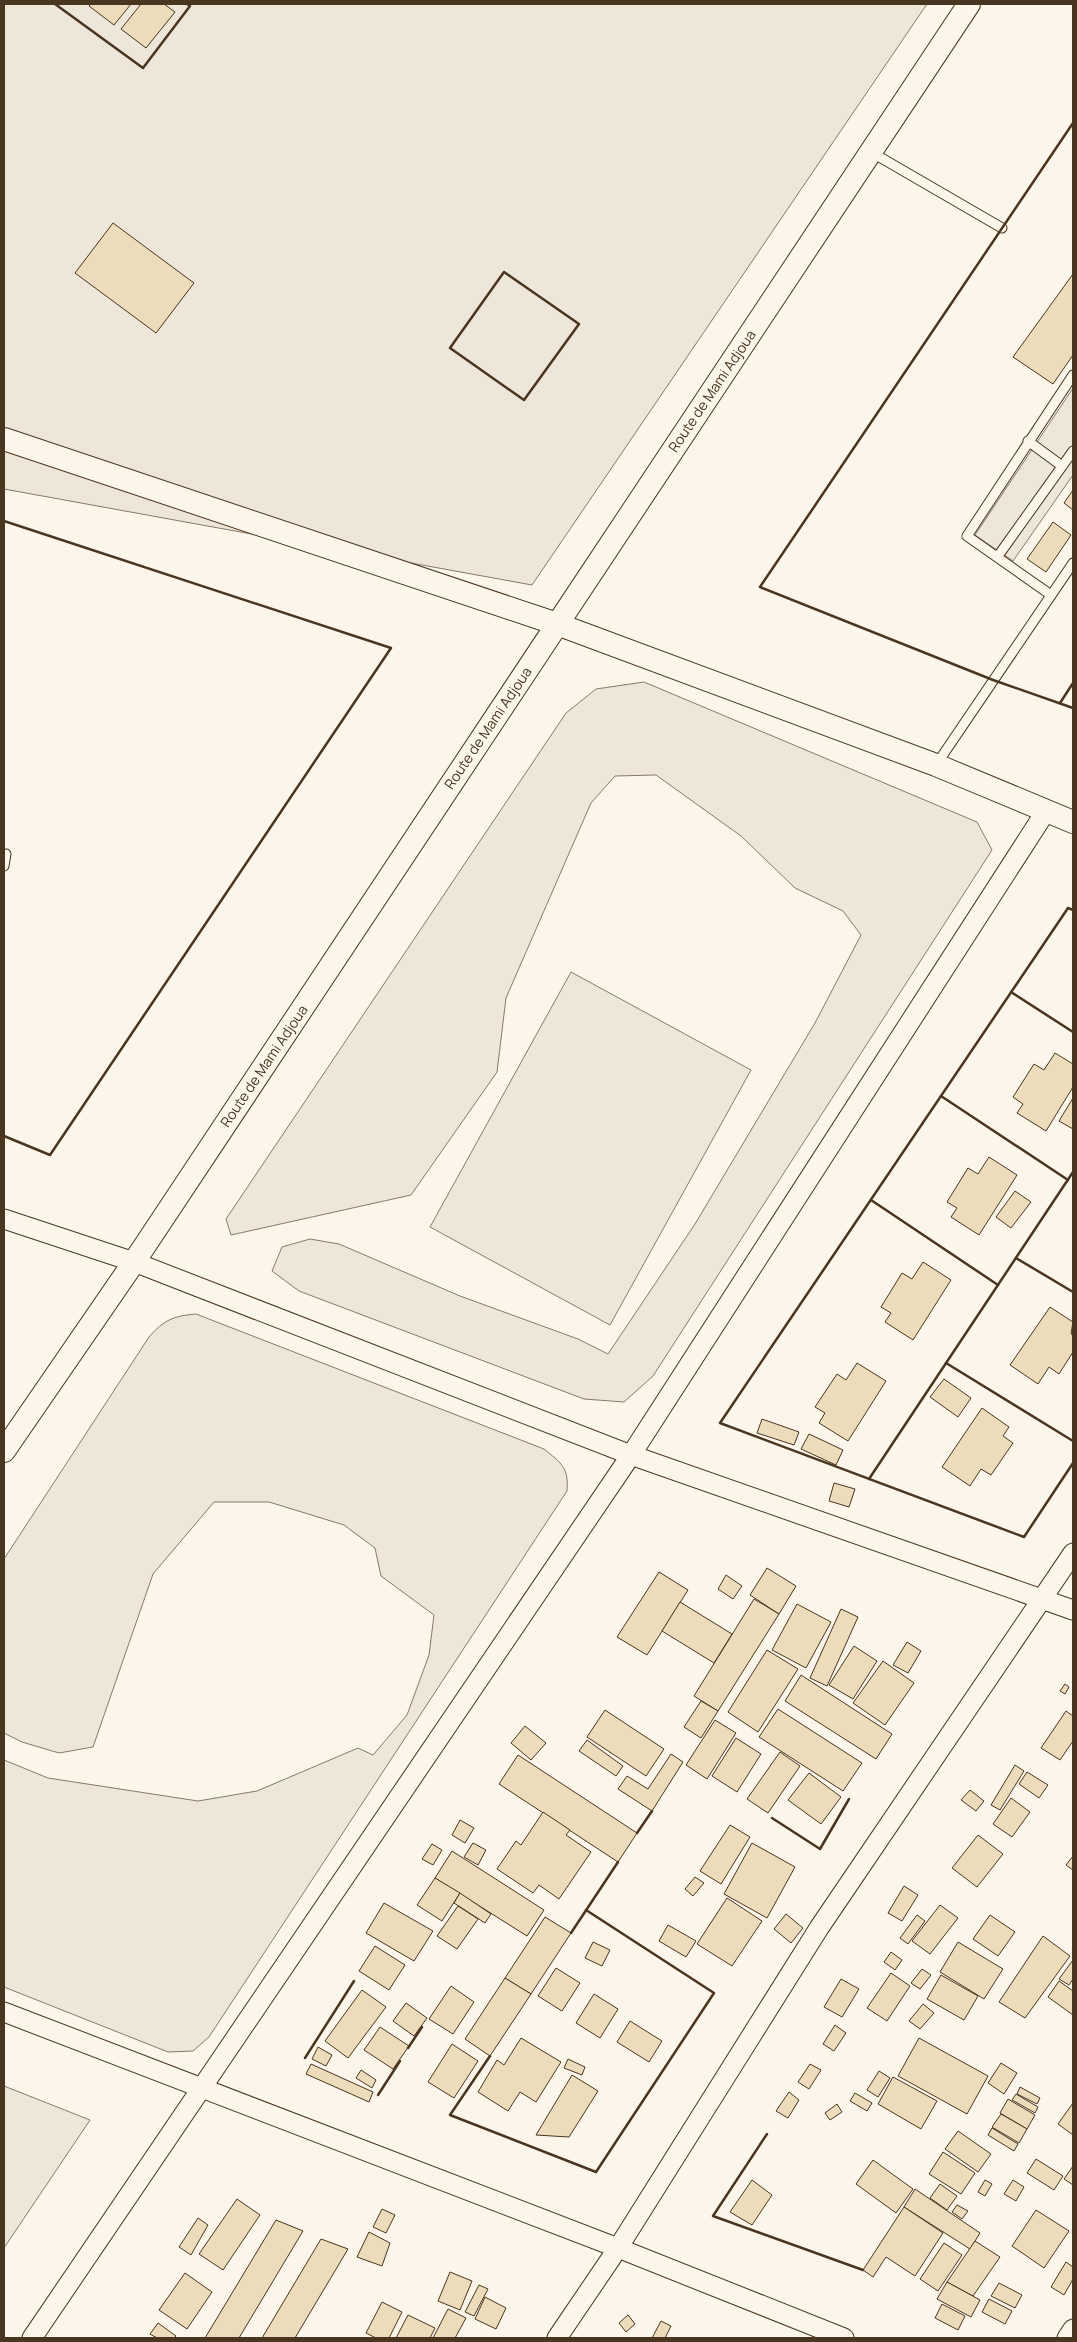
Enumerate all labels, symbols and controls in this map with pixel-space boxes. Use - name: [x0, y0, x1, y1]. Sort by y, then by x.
- street label: Route de Mami Adjoua: [664, 326, 760, 456]
- street label: Route de Mami Adjoua: [440, 663, 536, 793]
- street label: Route de Mami Adjoua: [216, 1001, 312, 1131]

